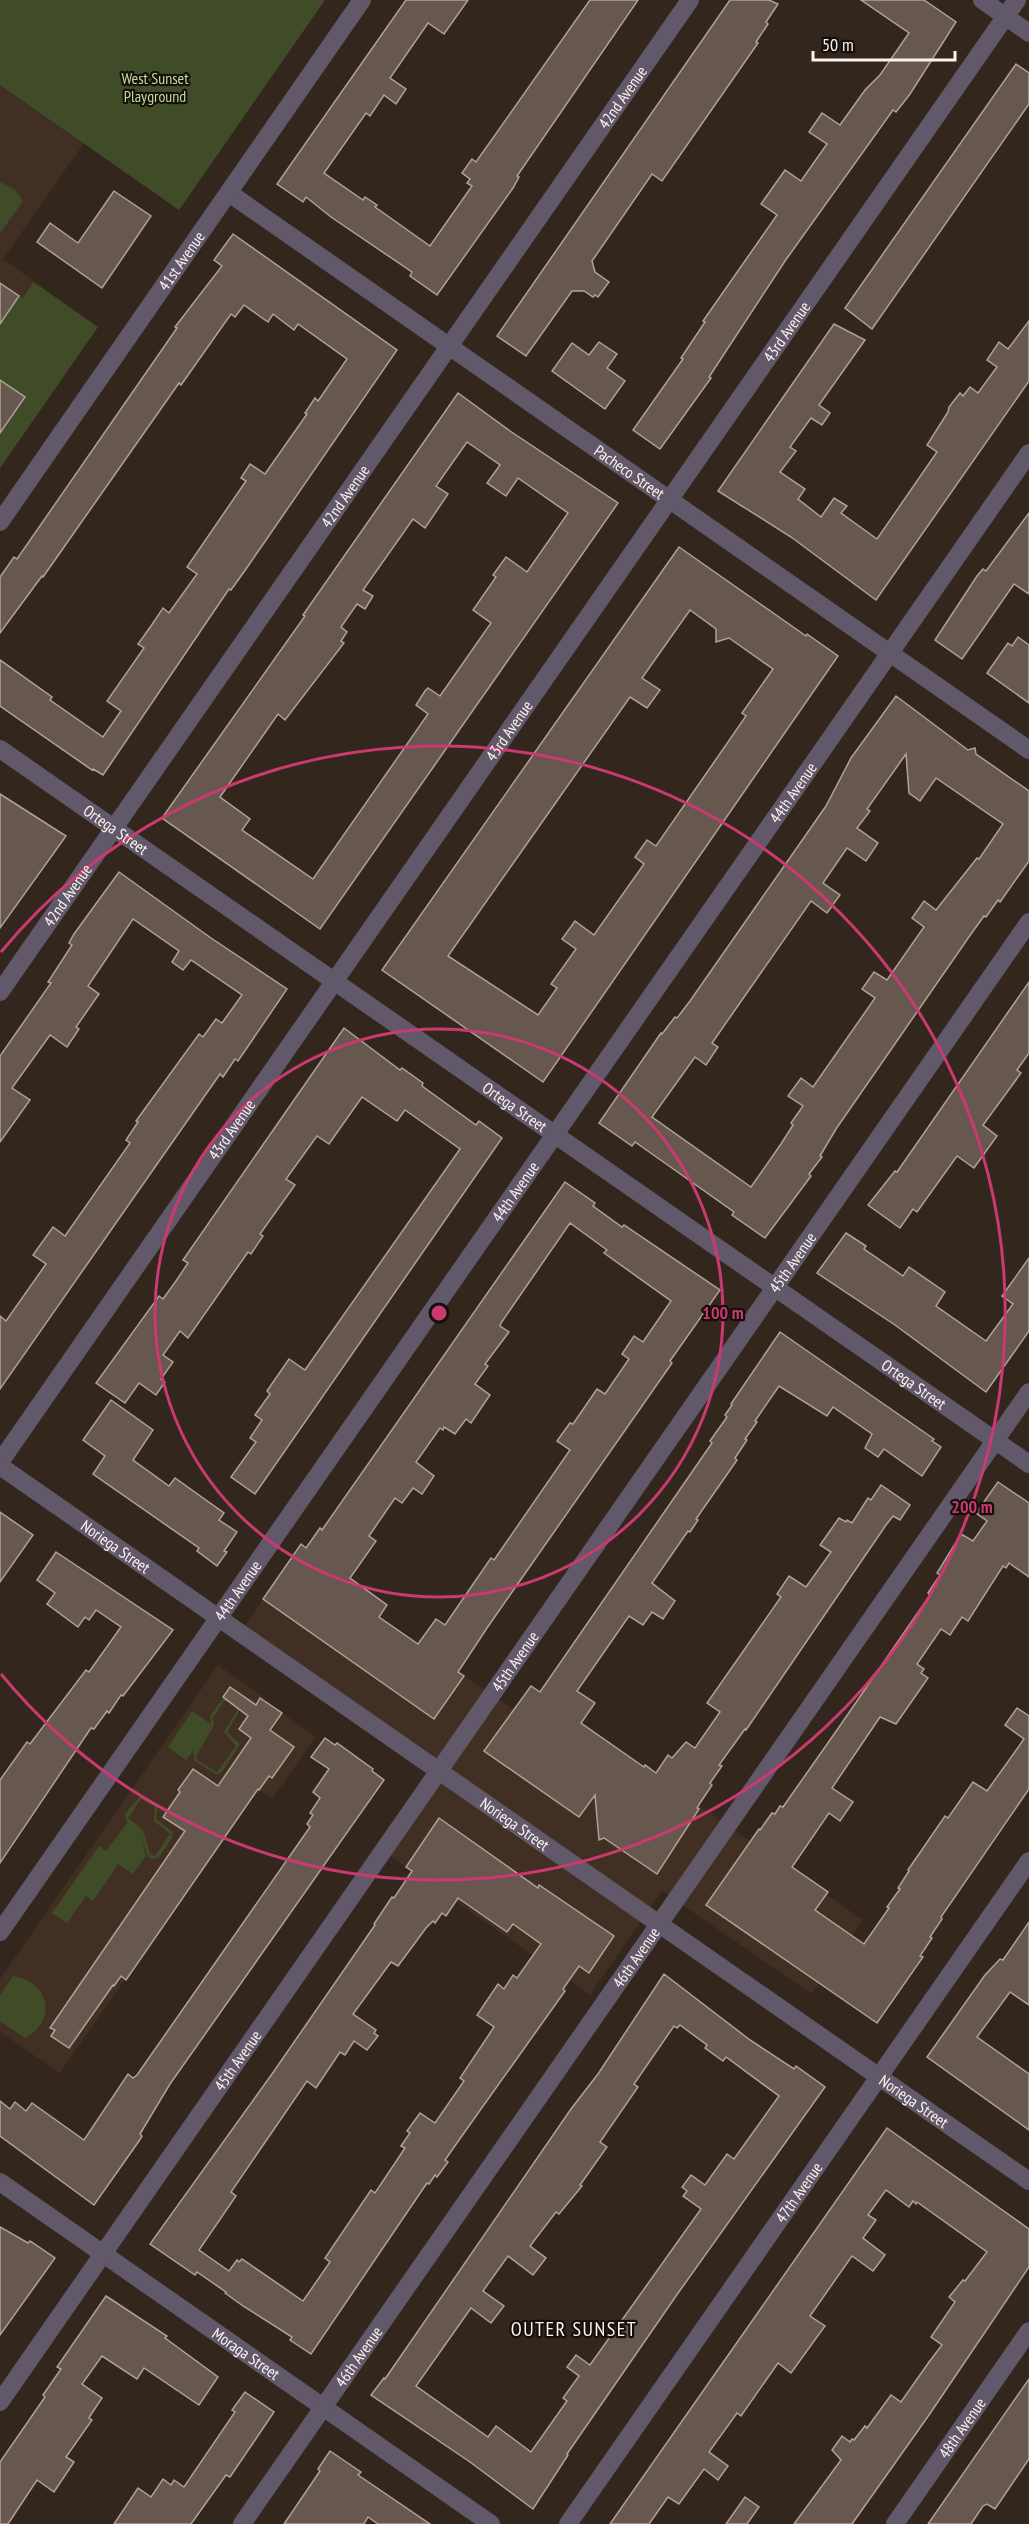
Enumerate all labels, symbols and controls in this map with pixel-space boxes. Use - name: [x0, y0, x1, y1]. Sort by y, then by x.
- scale bar: [813, 24, 956, 62]
- text: 50 m: [822, 33, 854, 56]
- street label: 42nd Avenue: [594, 62, 651, 132]
- park label: West Sunset Playground: [121, 68, 189, 106]
- street label: 41st Avenue: [154, 227, 209, 294]
- street label: 43rd Avenue: [758, 297, 814, 366]
- street label: Pacheco Street: [590, 440, 669, 504]
- street label: 42nd Avenue: [316, 461, 374, 531]
- street label: 43rd Avenue: [481, 696, 537, 765]
- street label: 44th Avenue: [765, 758, 821, 827]
- street label: Ortega Street: [80, 800, 152, 859]
- street label: 42nd Avenue: [39, 860, 96, 930]
- street label: Ortega Street: [479, 1077, 552, 1137]
- street label: 43rd Avenue: [203, 1095, 259, 1164]
- street label: 44th Avenue: [487, 1157, 543, 1226]
- street label: 45th Avenue: [764, 1228, 820, 1297]
- text: 100 m: [702, 1301, 744, 1324]
- centre of rings: [429, 1303, 449, 1323]
- street label: Ortega Street: [878, 1355, 951, 1414]
- text: 200 m: [951, 1495, 993, 1518]
- street label: Noriega Street: [77, 1515, 155, 1578]
- street label: 44th Avenue: [210, 1556, 266, 1625]
- street label: 45th Avenue: [487, 1627, 543, 1696]
- street label: Noriega Street: [476, 1793, 554, 1855]
- street label: 46th Avenue: [608, 1923, 664, 1992]
- street label: 45th Avenue: [209, 2026, 265, 2095]
- street label: Noriega Street: [876, 2070, 953, 2132]
- street label: 47th Avenue: [771, 2158, 827, 2226]
- district label: OUTER SUNSET: [511, 2316, 637, 2342]
- street label: 46th Avenue: [330, 2322, 386, 2391]
- street label: Moraga Street: [209, 2323, 284, 2384]
- street label: 48th Avenue: [934, 2394, 990, 2462]

